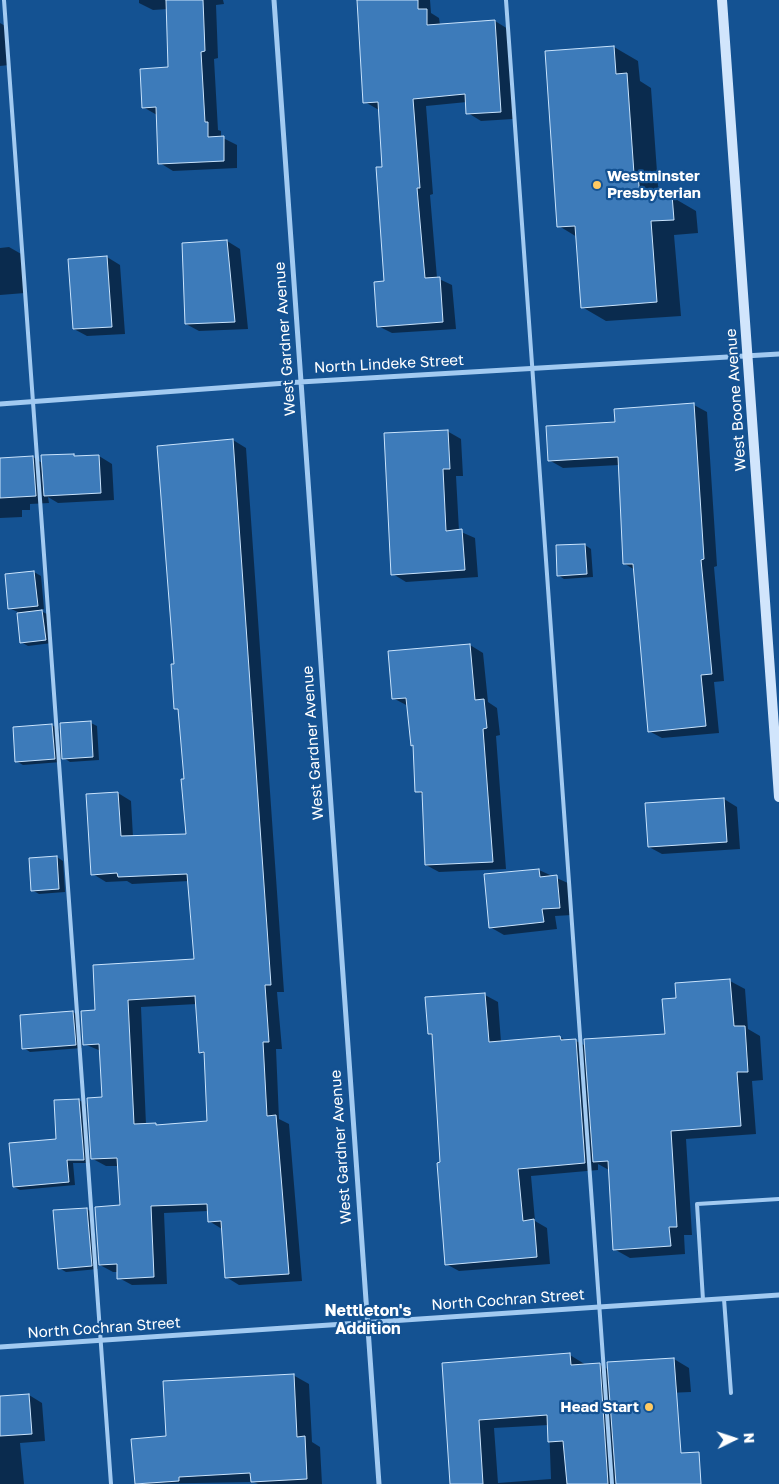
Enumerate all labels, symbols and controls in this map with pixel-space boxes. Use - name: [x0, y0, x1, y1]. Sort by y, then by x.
- place label: Westminster Presbyterian: [607, 167, 701, 202]
- marker: Westminster Presbyterian: [591, 179, 603, 191]
- street label: West Gardner Avenue: [271, 261, 299, 417]
- street label: West Boone Avenue: [722, 328, 750, 472]
- street label: North Lindeke Street: [313, 351, 465, 377]
- street label: West Gardner Avenue: [299, 665, 327, 821]
- street label: West Gardner Avenue: [327, 1069, 355, 1225]
- street label: North Cochran Street: [431, 1286, 585, 1314]
- district label: Nettleton's Addition: [324, 1301, 412, 1339]
- street label: North Cochran Street: [27, 1314, 181, 1342]
- place label: Head Start: [560, 1398, 639, 1416]
- marker: Head Start: [643, 1401, 655, 1413]
- north arrow: [709, 1414, 759, 1464]
- text: N: [741, 1432, 758, 1444]

